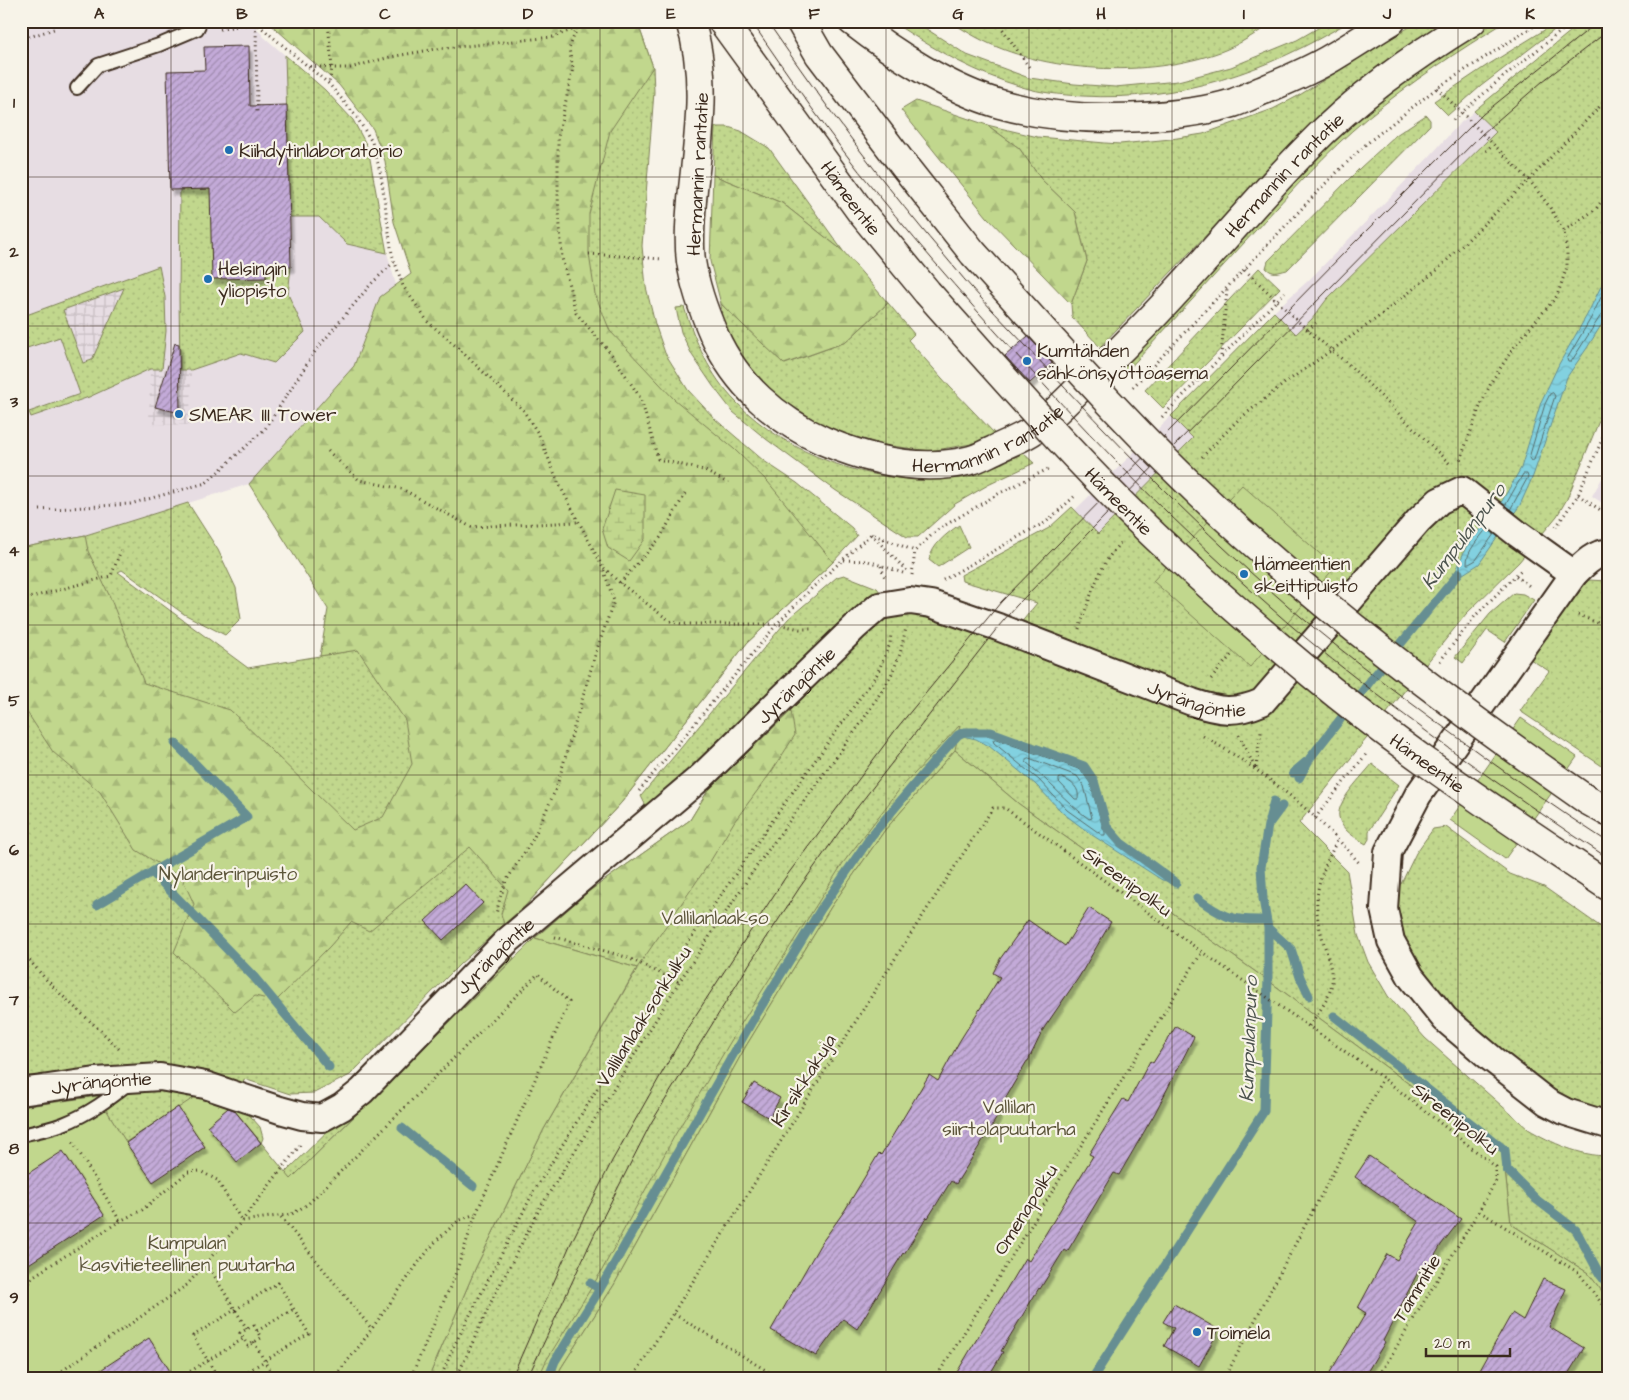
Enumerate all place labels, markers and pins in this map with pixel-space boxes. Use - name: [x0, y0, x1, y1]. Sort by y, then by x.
- place label: Kiihdytinlaboratorio: [239, 138, 403, 166]
- marker: Kiihdytinlaboratorio: [223, 144, 235, 156]
- place label: Helsingin yliopisto: [218, 256, 287, 306]
- marker: Helsingin yliopisto: [202, 273, 214, 285]
- place label: Kumtähden sähkönsyöttöasema: [1037, 338, 1208, 388]
- marker: Kumtähden sähkönsyöttöasema: [1021, 355, 1033, 367]
- place label: SMEAR III Tower: [189, 402, 337, 429]
- marker: SMEAR III Tower: [173, 408, 185, 420]
- place label: Hämeentien skeittipuisto: [1254, 551, 1358, 600]
- marker: Hämeentien skeittipuisto: [1238, 568, 1250, 580]
- place label: Toimela: [1207, 1320, 1270, 1347]
- marker: Toimela: [1191, 1326, 1203, 1338]

